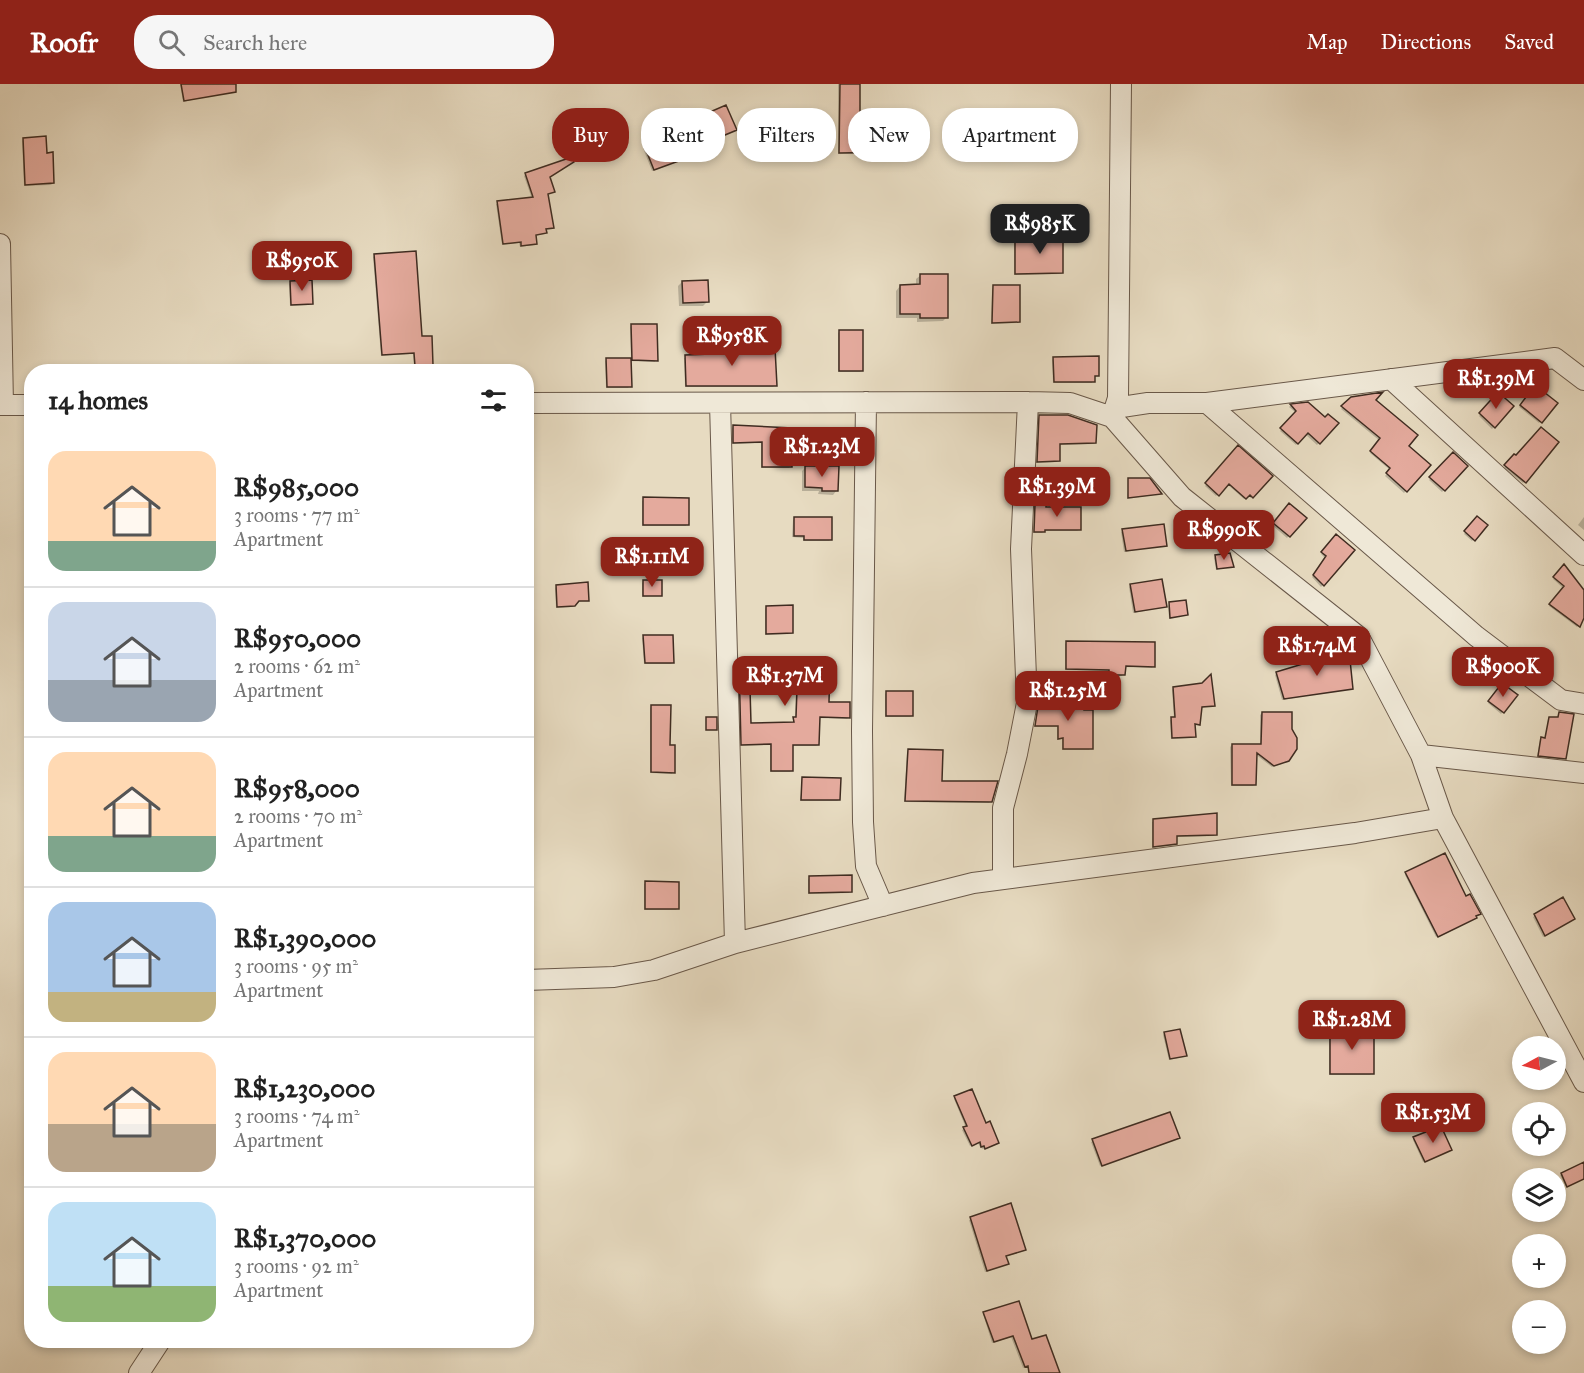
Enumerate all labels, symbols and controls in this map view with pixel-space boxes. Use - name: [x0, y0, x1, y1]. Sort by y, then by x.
- search box: [134, 15, 554, 69]
- text: Roofr: [30, 25, 98, 60]
- icon: search: [155, 26, 188, 59]
- text: Search here: [203, 29, 307, 56]
- text: Map: [1307, 29, 1348, 55]
- text: Directions: [1381, 29, 1471, 55]
- text: Saved: [1504, 29, 1554, 55]
- chip: Buy: [552, 108, 629, 162]
- chip: Rent: [641, 108, 725, 162]
- chip: Filters: [737, 108, 836, 162]
- chip: New: [848, 108, 930, 162]
- chip: Apartment: [942, 108, 1078, 162]
- pin: R$985K: [991, 204, 1089, 255]
- text: R$985K: [1005, 211, 1075, 235]
- pin: R$950K: [253, 241, 351, 292]
- text: R$950K: [266, 248, 338, 272]
- pin: R$958K: [683, 316, 781, 367]
- text: R$958K: [697, 323, 767, 347]
- pin: R$1.39M: [1441, 359, 1551, 410]
- text: R$1.39M: [1457, 366, 1535, 390]
- text: 14 homes: [48, 384, 148, 416]
- icon: filters: [477, 384, 510, 417]
- pin: R$1.23M: [767, 427, 877, 478]
- text: R$1.23M: [784, 434, 860, 458]
- pin: R$1.39M: [1002, 467, 1112, 518]
- text: R$985,000: [234, 471, 359, 503]
- text: R$1.39M: [1018, 474, 1096, 498]
- icon: home: [96, 475, 168, 547]
- text: 3 rooms · 77 m²: [234, 503, 359, 527]
- pin: R$990K: [1175, 510, 1273, 561]
- text: R$990K: [1187, 517, 1261, 541]
- text: Apartment: [234, 527, 323, 551]
- pin: R$1.11M: [597, 537, 707, 588]
- text: R$1.11M: [615, 544, 689, 568]
- text: R$950,000: [234, 622, 361, 654]
- icon: home: [96, 626, 168, 698]
- pin: R$1.74M: [1262, 626, 1372, 677]
- text: R$1.74M: [1278, 633, 1356, 657]
- pin: R$900K: [1454, 647, 1552, 698]
- text: 2 rooms · 62 m²: [234, 654, 360, 678]
- text: R$900K: [1466, 654, 1540, 678]
- pin: R$1.37M: [730, 656, 840, 707]
- text: R$1.37M: [746, 663, 824, 687]
- pin: R$1.25M: [1013, 671, 1123, 722]
- text: Apartment: [234, 678, 323, 702]
- text: R$1.25M: [1029, 678, 1107, 702]
- text: R$958,000: [234, 772, 360, 804]
- icon: home: [96, 776, 168, 848]
- text: 2 rooms · 70 m²: [234, 804, 362, 828]
- text: Apartment: [234, 828, 323, 852]
- text: R$1,390,000: [234, 922, 377, 954]
- icon: home: [96, 926, 168, 998]
- text: 3 rooms · 95 m²: [234, 954, 358, 978]
- text: Apartment: [234, 978, 323, 1002]
- pin: R$1.28M: [1297, 1000, 1407, 1051]
- text: R$1.28M: [1312, 1007, 1392, 1031]
- north arrow: [1512, 1036, 1566, 1090]
- map controls: [1512, 1036, 1566, 1354]
- text: R$1,230,000: [234, 1072, 375, 1104]
- icon: home: [96, 1076, 168, 1148]
- pin: R$1.53M: [1378, 1093, 1488, 1144]
- text: R$1.53M: [1395, 1100, 1471, 1124]
- button: locate: [1512, 1102, 1566, 1156]
- text: 3 rooms · 74 m²: [234, 1104, 359, 1128]
- text: Apartment: [234, 1128, 323, 1152]
- button: layers: [1512, 1168, 1566, 1222]
- text: R$1,370,000: [234, 1222, 376, 1254]
- icon: home: [96, 1226, 168, 1298]
- button: +: [1512, 1234, 1566, 1288]
- text: 3 rooms · 92 m²: [234, 1254, 359, 1278]
- text: Apartment: [234, 1278, 323, 1302]
- button: −: [1512, 1300, 1566, 1354]

